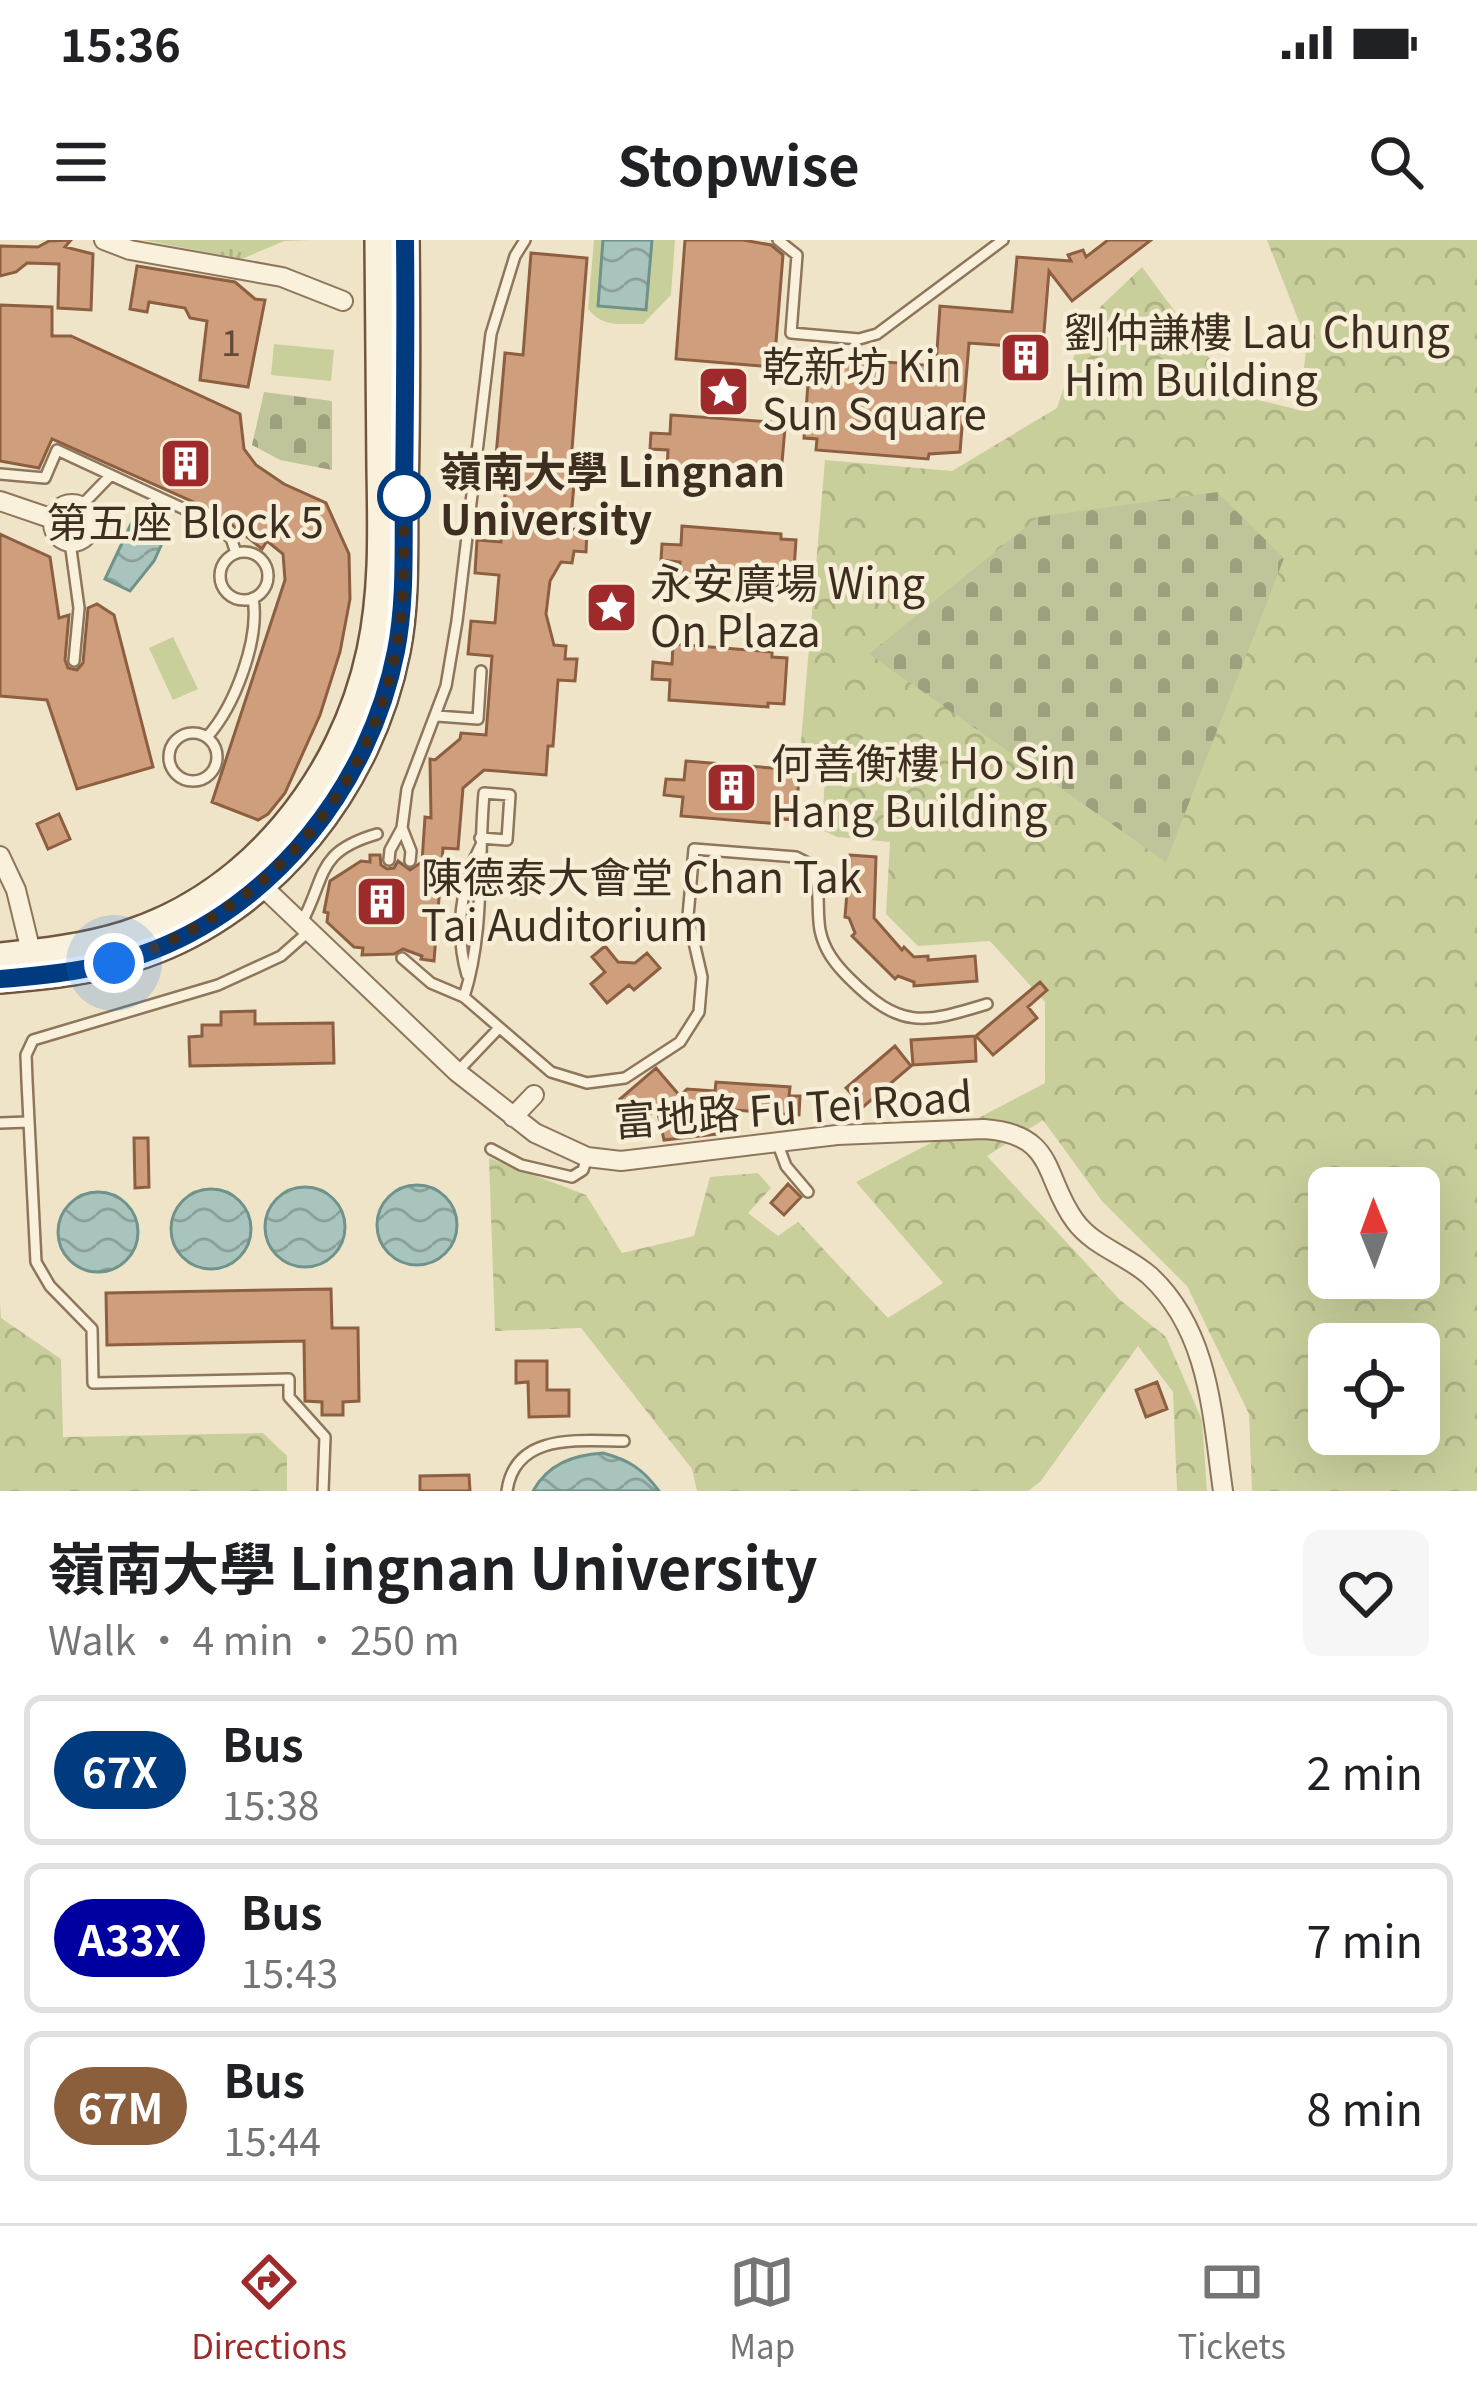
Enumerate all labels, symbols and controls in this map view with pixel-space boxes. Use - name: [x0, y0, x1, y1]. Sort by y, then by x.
- text: 15:36: [60, 10, 181, 75]
- text: Stopwise: [617, 123, 860, 202]
- icon: menu: [48, 129, 114, 195]
- icon: search: [1363, 129, 1429, 195]
- place label: 劉仲謙樓 Lau Chung Him Building: [1064, 299, 1450, 408]
- house number: 1: [221, 314, 241, 366]
- building icon: 劉仲謙樓 Lau Chung Him Building: [997, 329, 1053, 385]
- place label: 乾新坊 Kin Sun Square: [762, 333, 987, 442]
- place icon: 乾新坊 Kin Sun Square: [695, 363, 751, 419]
- building icon: 第五座 Block 5: [157, 436, 213, 492]
- place label: 嶺南大學 Lingnan University: [440, 438, 785, 547]
- marker: 嶺南大學 Lingnan University: [379, 471, 429, 521]
- place label: 第五座 Block 5: [46, 489, 324, 550]
- place label: 永安廣場 Wing On Plaza: [650, 550, 925, 659]
- place icon: 永安廣場 Wing On Plaza: [583, 580, 639, 636]
- place label: 何善衡樓 Ho Sin Hang Building: [771, 730, 1076, 839]
- building icon: 何善衡樓 Ho Sin Hang Building: [704, 760, 760, 816]
- place label: 陳德泰大會堂 Chan Tak Tai Auditorium: [421, 844, 862, 953]
- building icon: 陳德泰大會堂 Chan Tak Tai Auditorium: [354, 874, 410, 930]
- your location: [84, 933, 144, 993]
- street label: 富地路 Fu Tei Road: [611, 1063, 974, 1148]
- north arrow: [1308, 1167, 1440, 1299]
- map controls: [1308, 1167, 1440, 1455]
- button: locate: [1308, 1323, 1440, 1455]
- text: 嶺南大學 Lingnan University: [48, 1524, 818, 1606]
- button: heart: [1303, 1530, 1429, 1656]
- text: Walk · 4 min · 250 m: [48, 1610, 460, 1666]
- text: Bus: [222, 1710, 304, 1775]
- text: 2 min: [1306, 1738, 1423, 1803]
- text: 67X: [82, 1739, 158, 1800]
- text: 15:38: [222, 1775, 319, 1831]
- text: Bus: [241, 1878, 322, 1943]
- text: 7 min: [1306, 1906, 1423, 1971]
- text: A33X: [78, 1907, 181, 1968]
- text: 15:43: [241, 1943, 338, 1999]
- text: Bus: [223, 2046, 305, 2111]
- text: 8 min: [1306, 2074, 1423, 2139]
- text: 67M: [78, 2075, 163, 2136]
- text: 15:44: [223, 2111, 321, 2167]
- tab: Directions: [191, 2249, 347, 2369]
- tab: Map: [729, 2249, 795, 2369]
- tab: Tickets: [1177, 2249, 1286, 2369]

